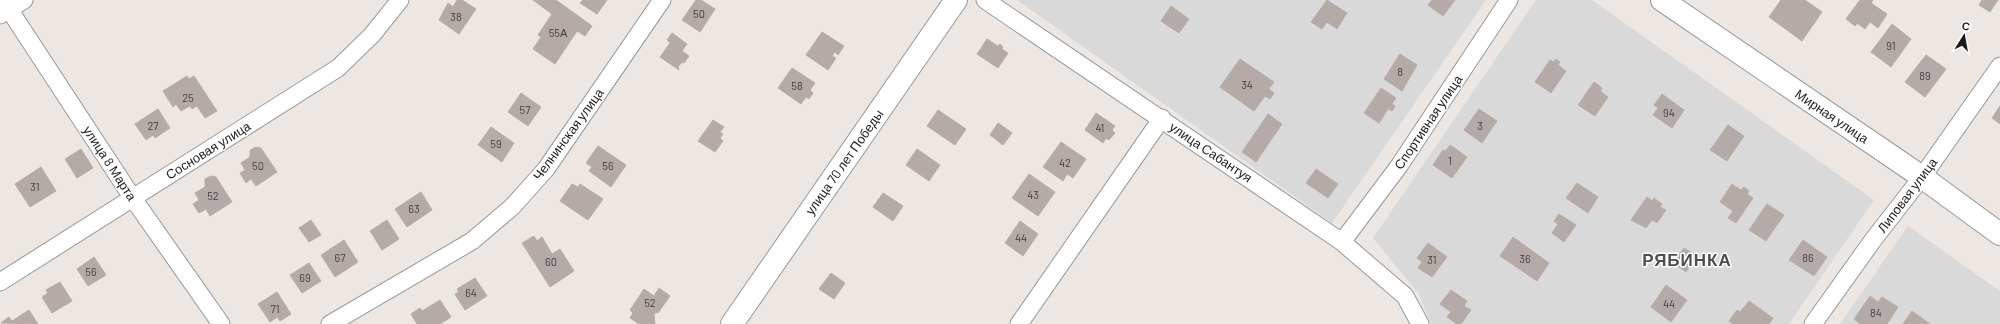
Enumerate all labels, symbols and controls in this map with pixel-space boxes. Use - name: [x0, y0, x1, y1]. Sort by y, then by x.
- house number: 50: [693, 7, 705, 20]
- house number: 38: [450, 10, 462, 23]
- north arrow: [1944, 16, 1984, 56]
- text: С: [1961, 19, 1971, 33]
- house number: 55А: [549, 26, 568, 39]
- house number: 91: [1886, 39, 1896, 52]
- house number: 8: [1397, 65, 1403, 78]
- house number: 89: [1919, 69, 1931, 82]
- street label: Спортивная улица: [1390, 71, 1466, 172]
- house number: 34: [1241, 78, 1253, 91]
- house number: 58: [791, 79, 803, 92]
- street label: Челнинская улица: [529, 84, 607, 183]
- street label: Мирная улица: [1792, 86, 1872, 147]
- house number: 25: [182, 91, 194, 104]
- house number: 57: [520, 103, 530, 116]
- street label: улица 70 лет Победы: [802, 106, 886, 218]
- house number: 94: [1663, 106, 1675, 119]
- street label: Сосновая улица: [163, 117, 254, 182]
- street label: улица Сабантуя: [1167, 118, 1255, 186]
- house number: 27: [147, 119, 159, 132]
- house number: 3: [1477, 119, 1483, 132]
- house number: 41: [1096, 121, 1104, 134]
- street label: улица 8 Марта: [80, 123, 141, 204]
- house number: 59: [490, 137, 502, 150]
- house number: 1: [1448, 154, 1452, 167]
- street label: Липовая улица: [1874, 154, 1941, 236]
- house number: 42: [1059, 156, 1071, 169]
- house number: 50: [252, 159, 264, 172]
- house number: 56: [602, 159, 614, 172]
- house number: 31: [30, 180, 40, 193]
- house number: 43: [1027, 188, 1039, 201]
- house number: 52: [207, 189, 219, 202]
- house number: 63: [408, 202, 420, 215]
- house number: 44: [1015, 231, 1027, 244]
- district label: РЯБИНКА: [1642, 249, 1732, 269]
- house number: 67: [335, 251, 345, 264]
- house number: 86: [1802, 251, 1814, 264]
- house number: 36: [1519, 252, 1531, 265]
- house number: 31: [1427, 253, 1437, 266]
- house number: 60: [545, 255, 557, 268]
- house number: 56: [85, 265, 97, 278]
- house number: 69: [299, 271, 311, 284]
- house number: 64: [465, 286, 477, 299]
- house number: 52: [644, 296, 656, 309]
- house number: 44: [1663, 297, 1675, 310]
- house number: 71: [270, 302, 280, 315]
- house number: 84: [1870, 306, 1882, 319]

